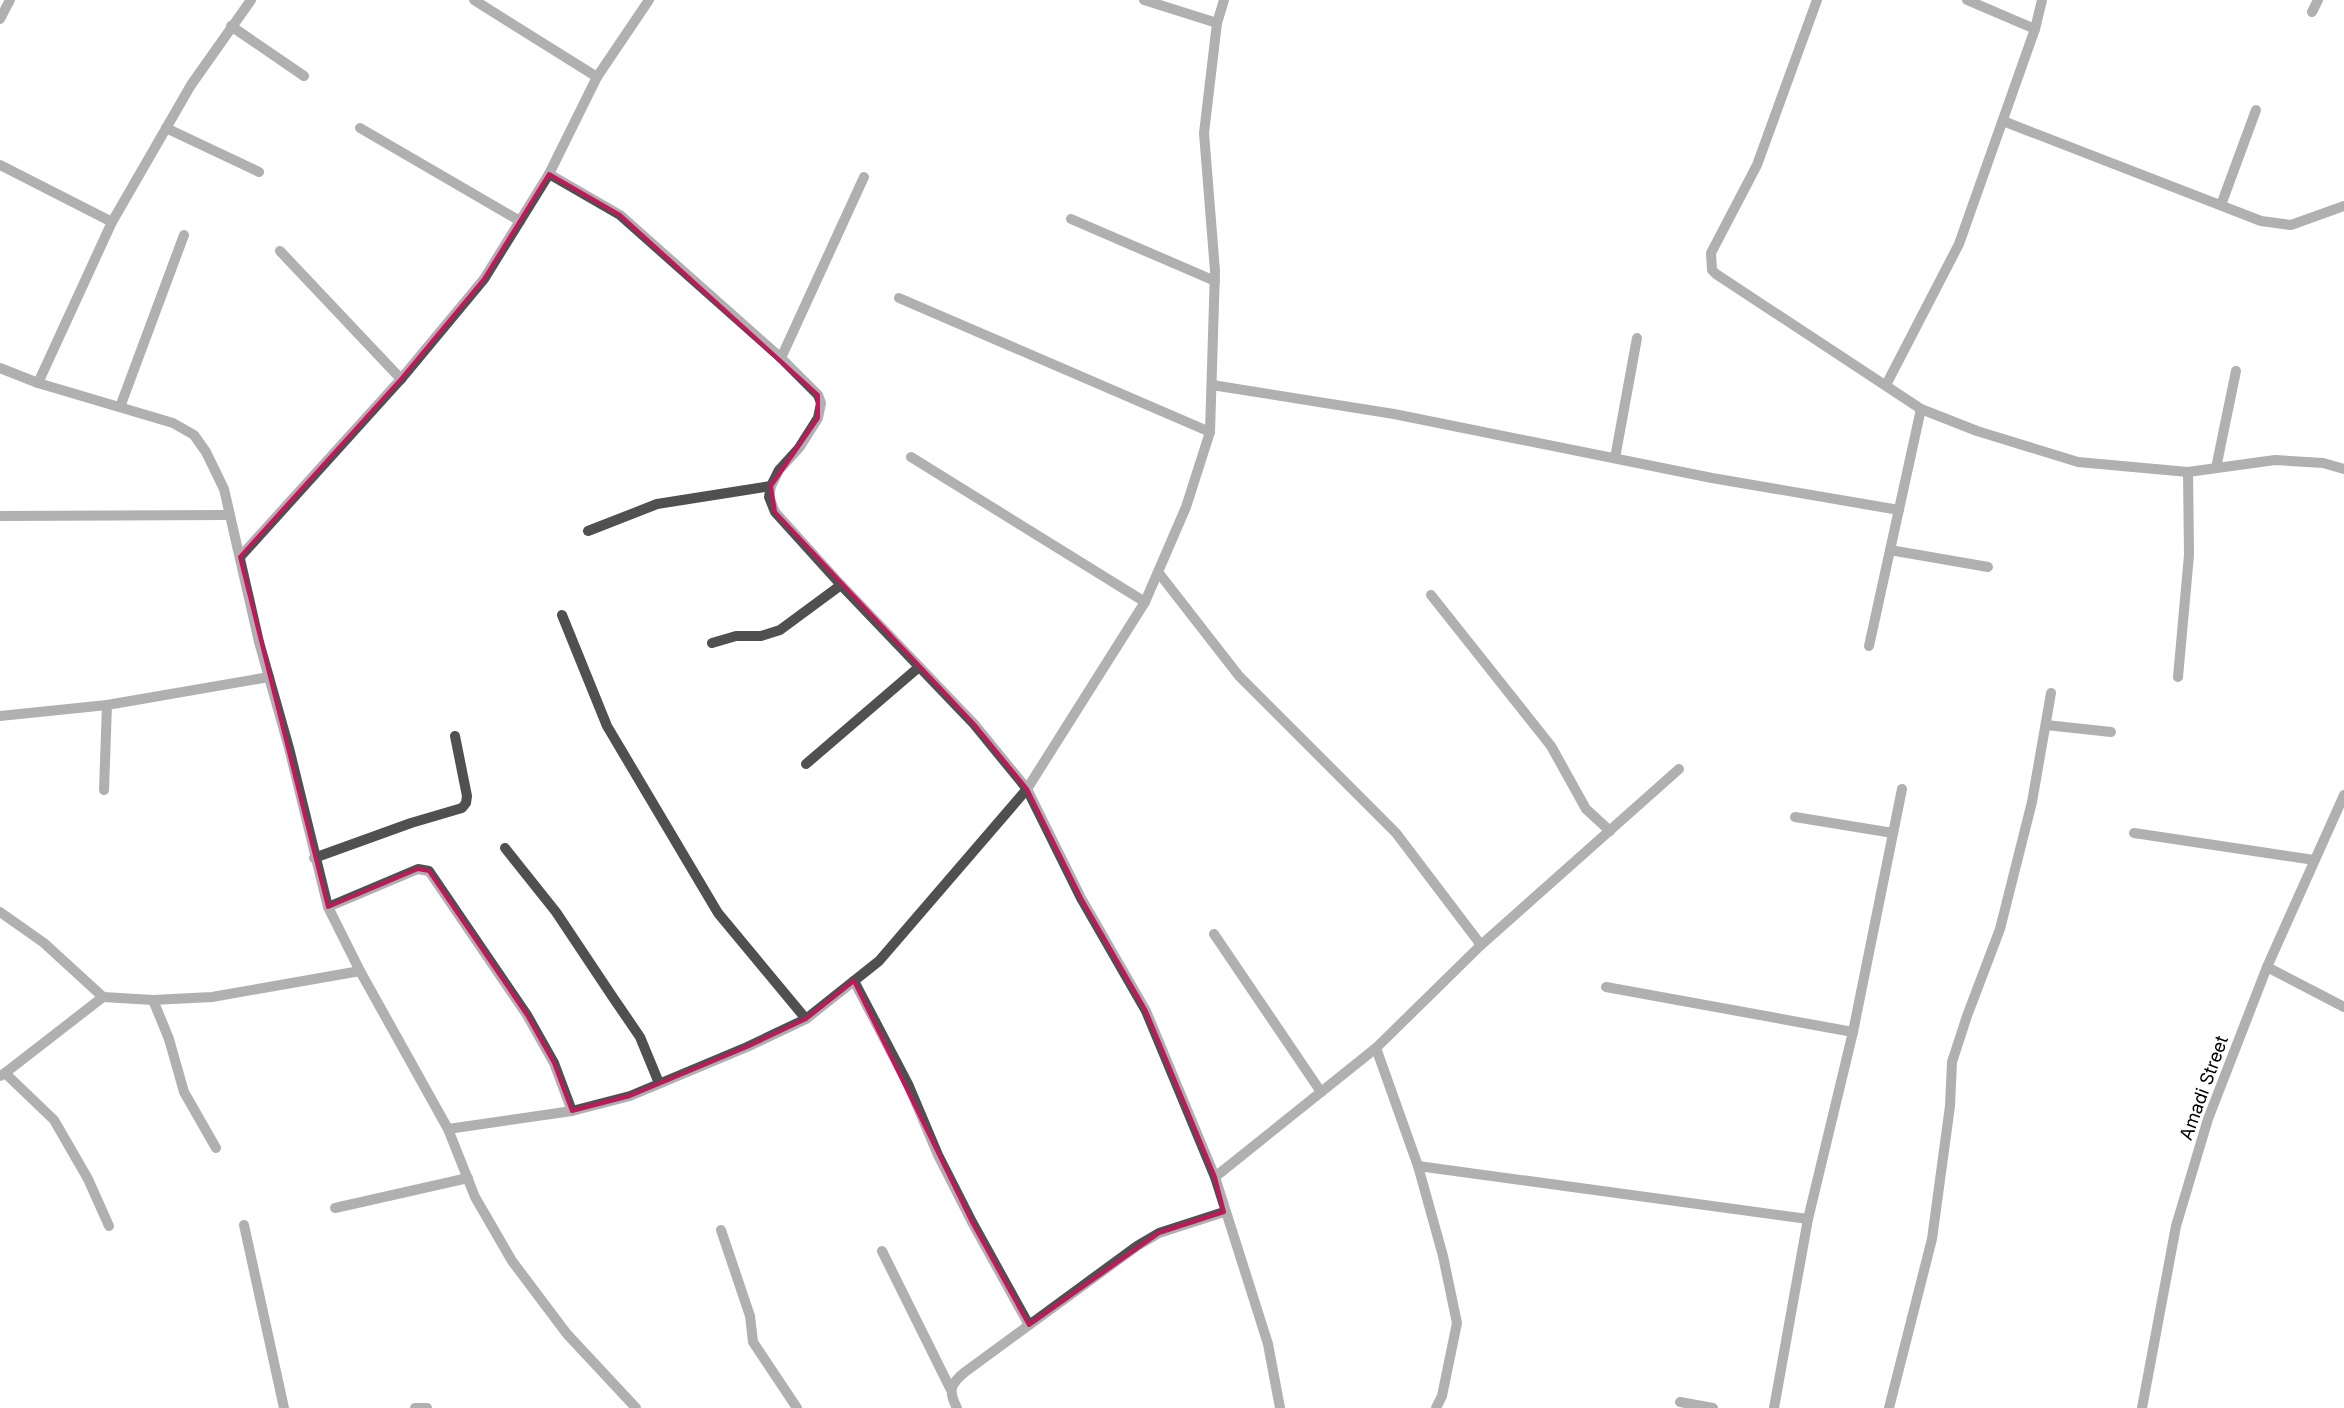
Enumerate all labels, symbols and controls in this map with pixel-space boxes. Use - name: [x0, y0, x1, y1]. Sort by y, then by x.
- street label: Amadi Street: [2175, 1033, 2232, 1143]

